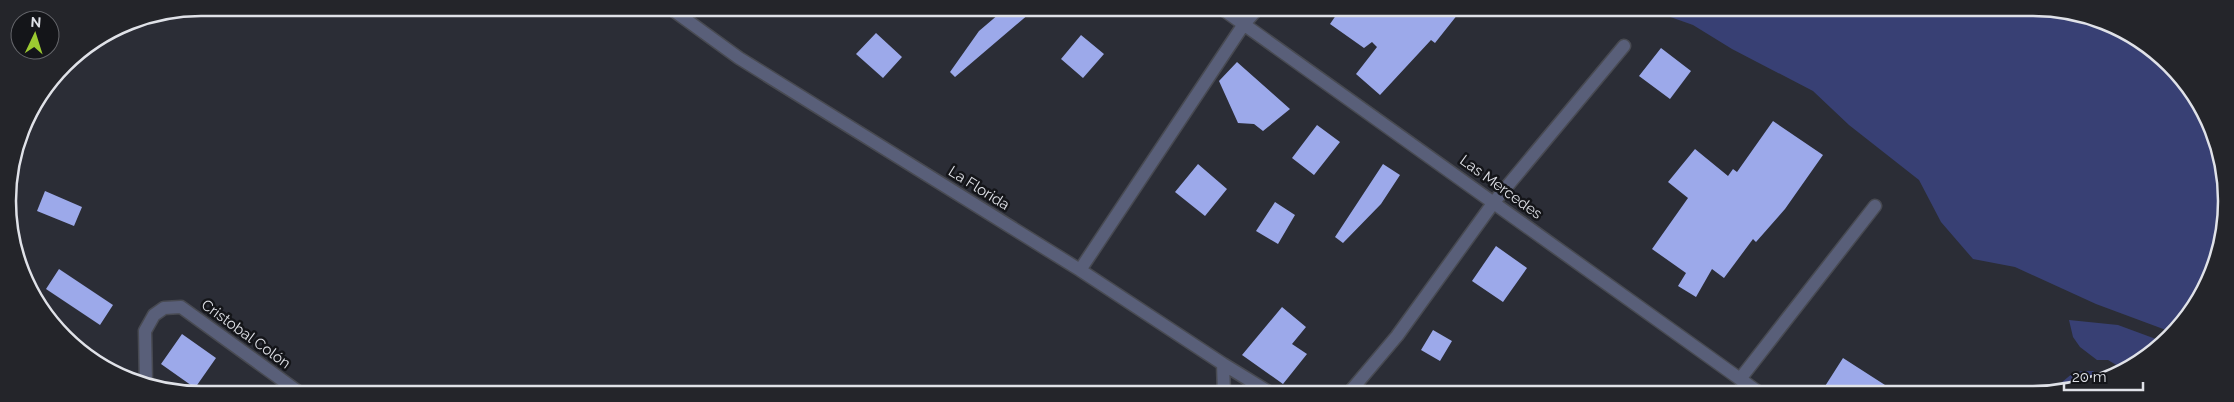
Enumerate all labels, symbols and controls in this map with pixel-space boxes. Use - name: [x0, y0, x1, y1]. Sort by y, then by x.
- north arrow: [10, 10, 60, 60]
- text: N: [30, 14, 42, 30]
- street label: Las Mercedes: [1456, 151, 1546, 223]
- street label: La Florida: [945, 162, 1013, 214]
- street label: Cristobal Colón: [198, 296, 294, 372]
- scale bar: [2064, 360, 2143, 392]
- text: 20 m: [2072, 368, 2107, 386]

